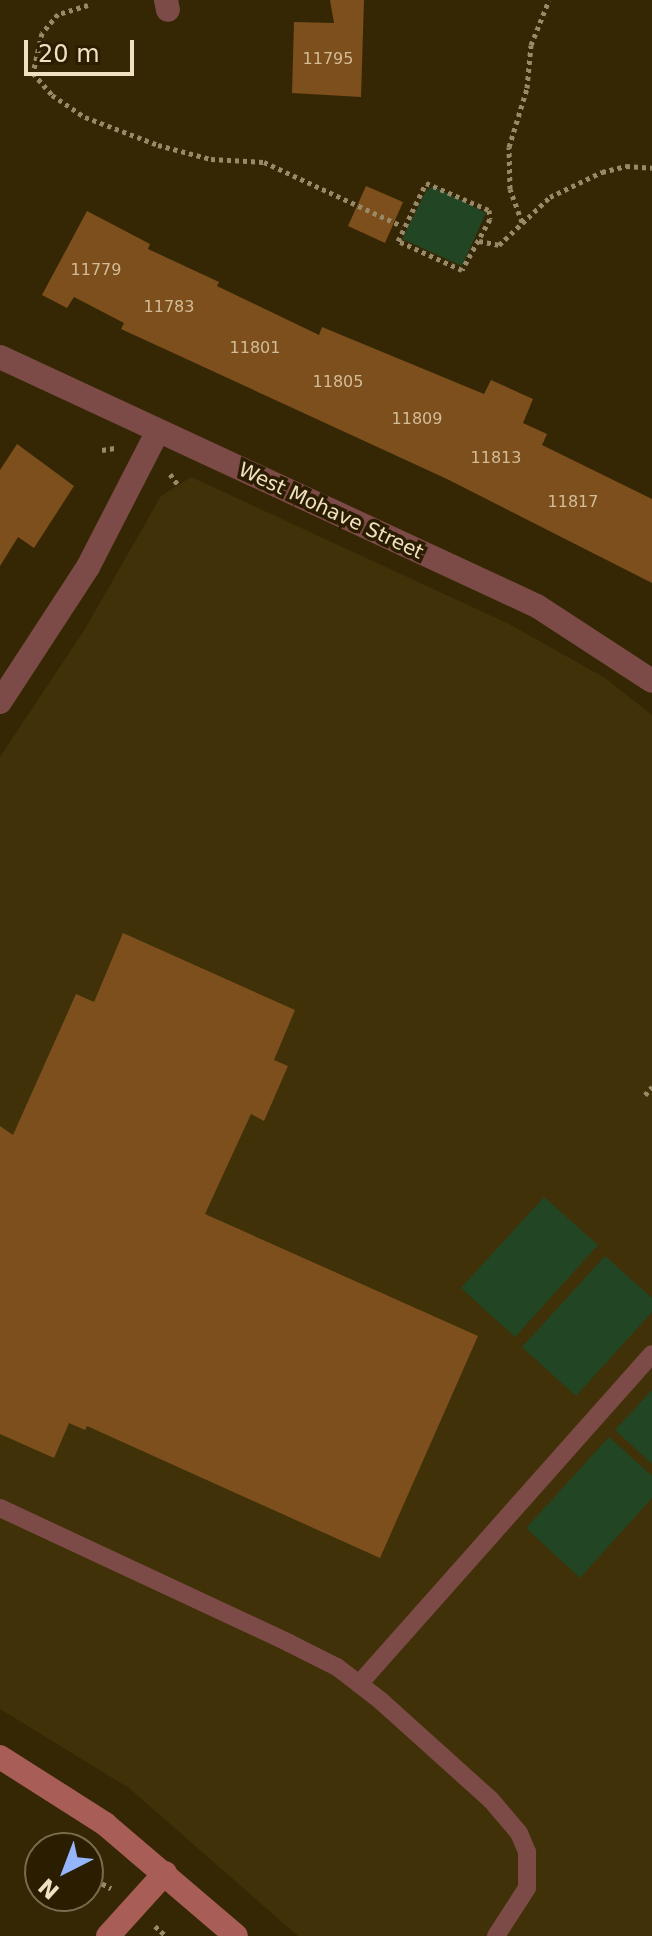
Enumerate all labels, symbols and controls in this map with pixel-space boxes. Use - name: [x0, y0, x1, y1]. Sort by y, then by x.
- scale bar: [28, 24, 138, 74]
- text: 20 m: [38, 40, 100, 68]
- house number: 11795: [303, 49, 353, 69]
- house number: 11779: [71, 260, 121, 280]
- house number: 11783: [144, 297, 194, 317]
- house number: 11801: [230, 338, 280, 358]
- house number: 11805: [313, 372, 363, 392]
- house number: 11809: [392, 409, 442, 429]
- house number: 11813: [471, 448, 521, 468]
- street label: West Mohave Street: [235, 458, 427, 564]
- house number: 11817: [548, 492, 598, 512]
- north arrow: [24, 1832, 104, 1912]
- text: N: [34, 1873, 64, 1904]

